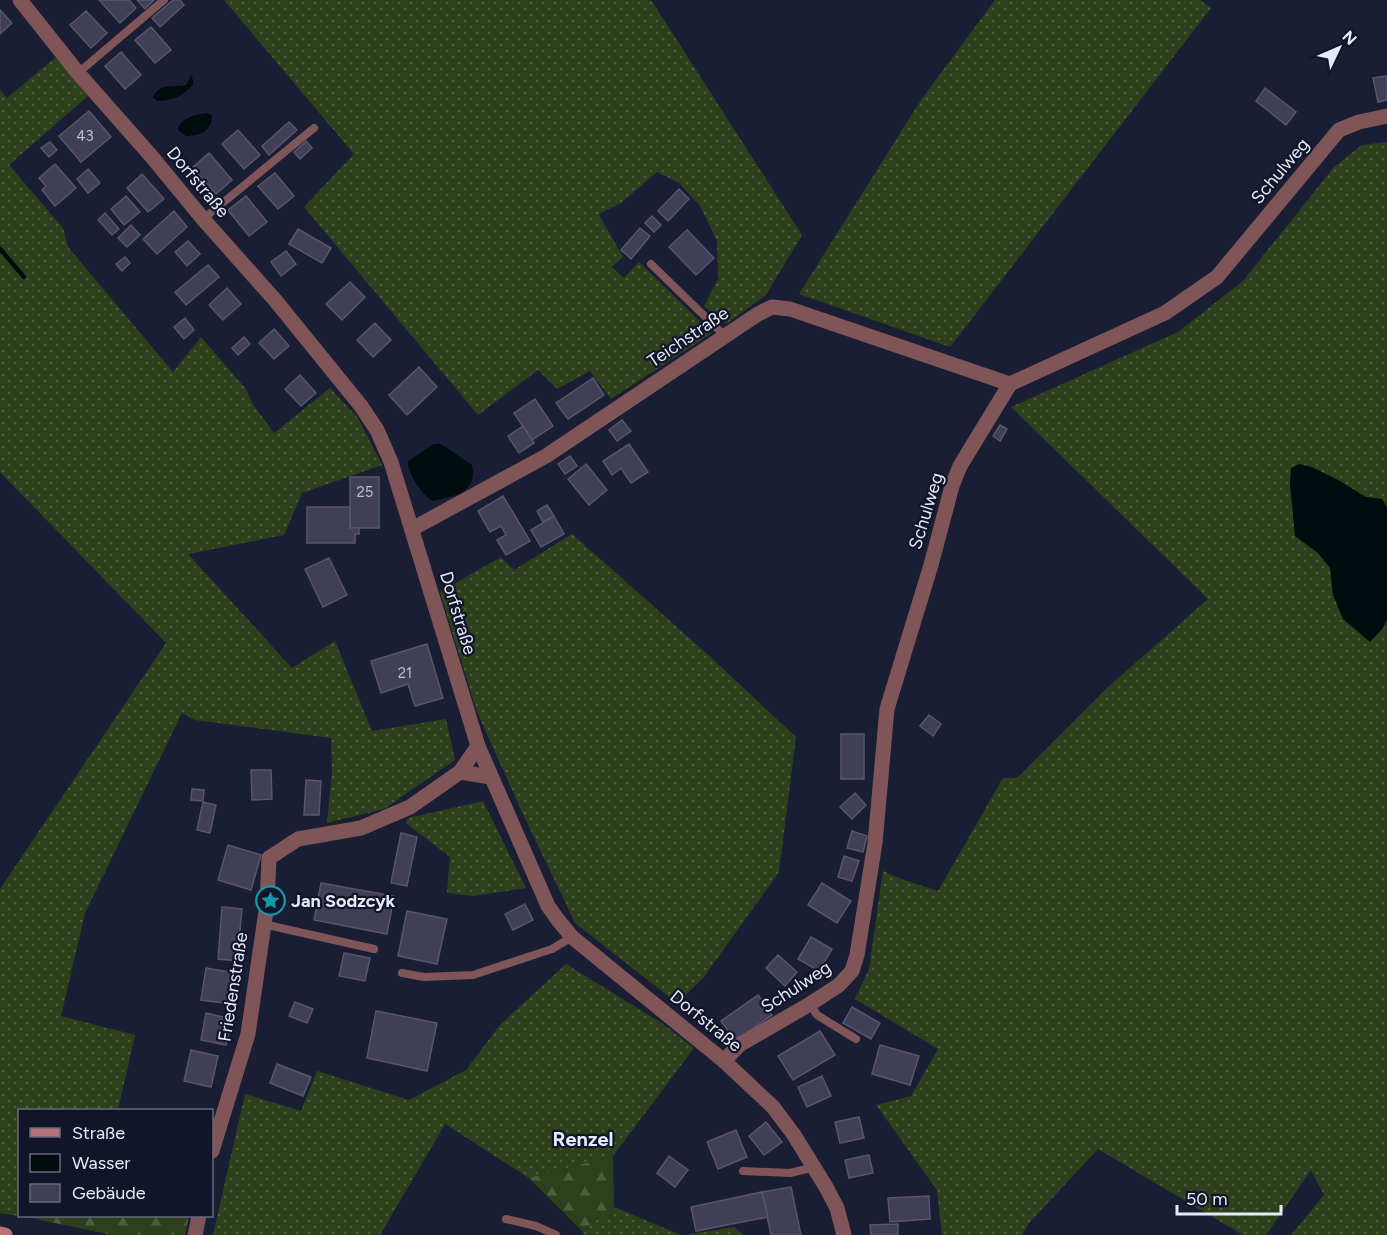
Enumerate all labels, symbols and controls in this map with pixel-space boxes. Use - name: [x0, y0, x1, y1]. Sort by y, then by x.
- north arrow: [1309, 18, 1369, 78]
- text: N: [1338, 27, 1361, 49]
- house number: 43: [76, 127, 94, 145]
- street label: Schulweg: [1246, 134, 1314, 208]
- street label: Dorfstraße: [162, 142, 234, 222]
- street label: Teichstraße: [643, 302, 733, 372]
- street label: Schulweg: [904, 470, 948, 552]
- house number: 25: [356, 483, 374, 501]
- street label: Dorfstraße: [435, 569, 481, 657]
- house number: 21: [398, 664, 412, 682]
- place icon: Jan Sodzcyk: [254, 885, 286, 917]
- place label: Jan Sodzcyk: [291, 890, 396, 912]
- street label: Friedenstraße: [213, 931, 253, 1043]
- street label: Schulweg: [757, 956, 835, 1018]
- street label: Dorfstraße: [666, 985, 746, 1057]
- legend: [18, 1109, 213, 1217]
- text: Straße: [72, 1122, 125, 1144]
- district label: Renzel: [553, 1127, 613, 1151]
- text: Wasser: [72, 1152, 130, 1174]
- scale bar: [1177, 1178, 1280, 1216]
- text: Gebäude: [72, 1182, 146, 1204]
- text: 50 m: [1186, 1188, 1228, 1210]

